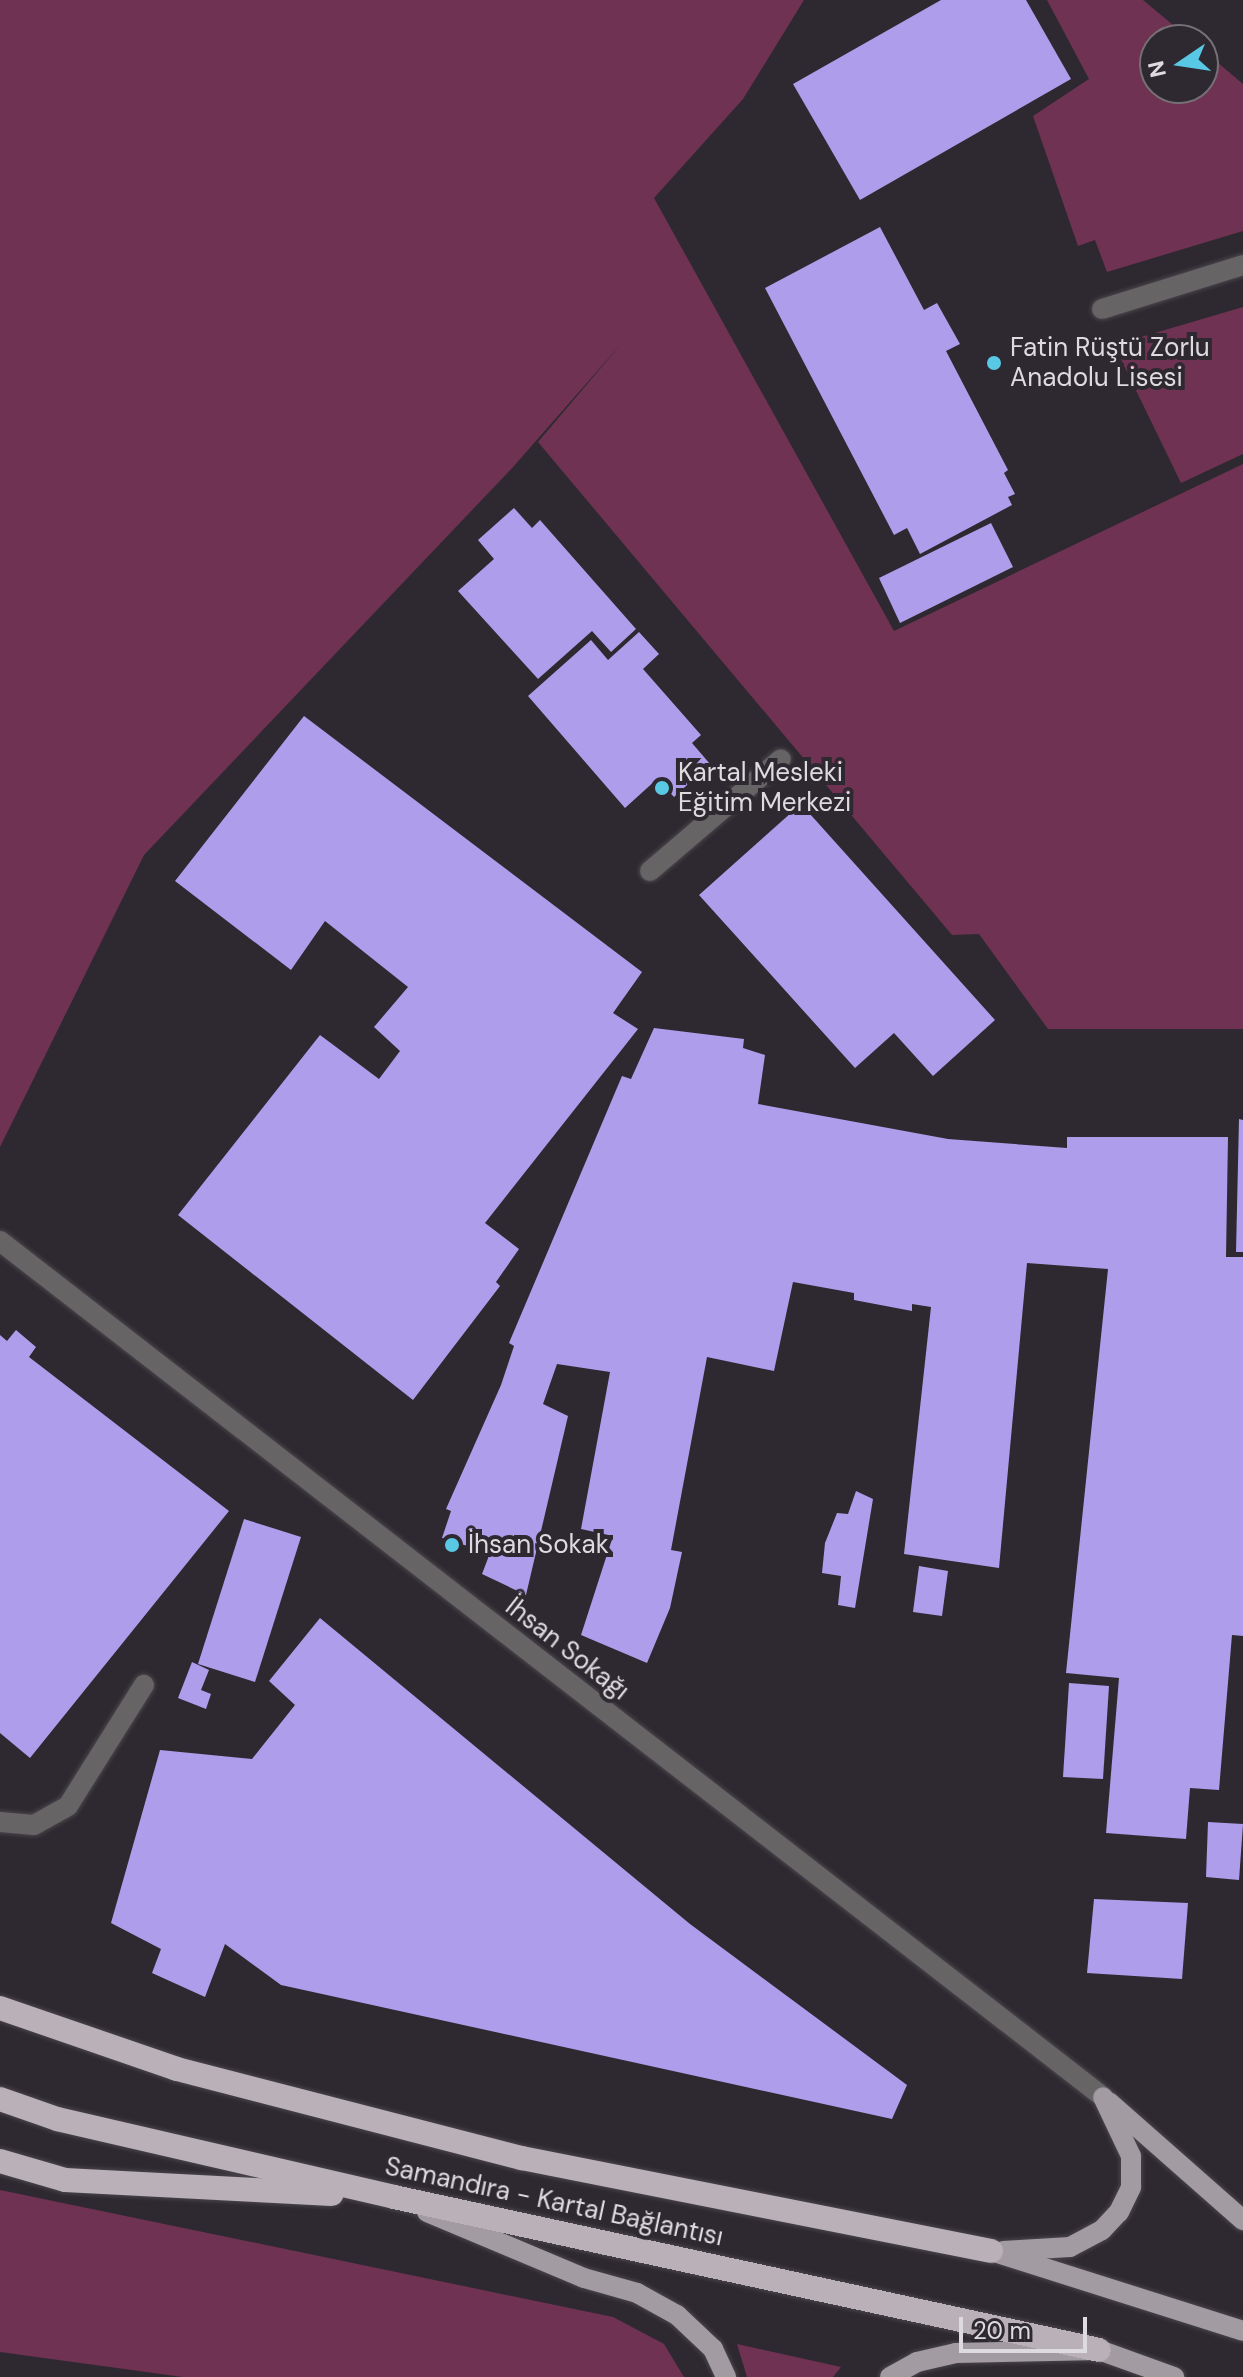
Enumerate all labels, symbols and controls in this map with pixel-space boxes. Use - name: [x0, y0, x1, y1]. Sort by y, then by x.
- north arrow: [1139, 24, 1219, 104]
- text: N: [1141, 58, 1173, 80]
- place label: Fatin Rüştü Zorlu Anadolu Lisesi: [1010, 332, 1210, 394]
- marker: Fatin Rüştü Zorlu Anadolu Lisesi: [985, 354, 1003, 372]
- place label: Kartal Mesleki Eğitim Merkezi: [678, 757, 851, 818]
- marker: Kartal Mesleki Eğitim Merkezi: [653, 779, 671, 797]
- place label: İhsan Sokak: [468, 1529, 609, 1561]
- marker: İhsan Sokak: [443, 1536, 461, 1554]
- street label: İhsan Sokağı: [499, 1591, 635, 1707]
- street label: Samandıra - Kartal Bağlantısı: [382, 2151, 726, 2253]
- scale bar: [963, 2301, 1091, 2351]
- text: 20 m: [973, 2315, 1031, 2346]

